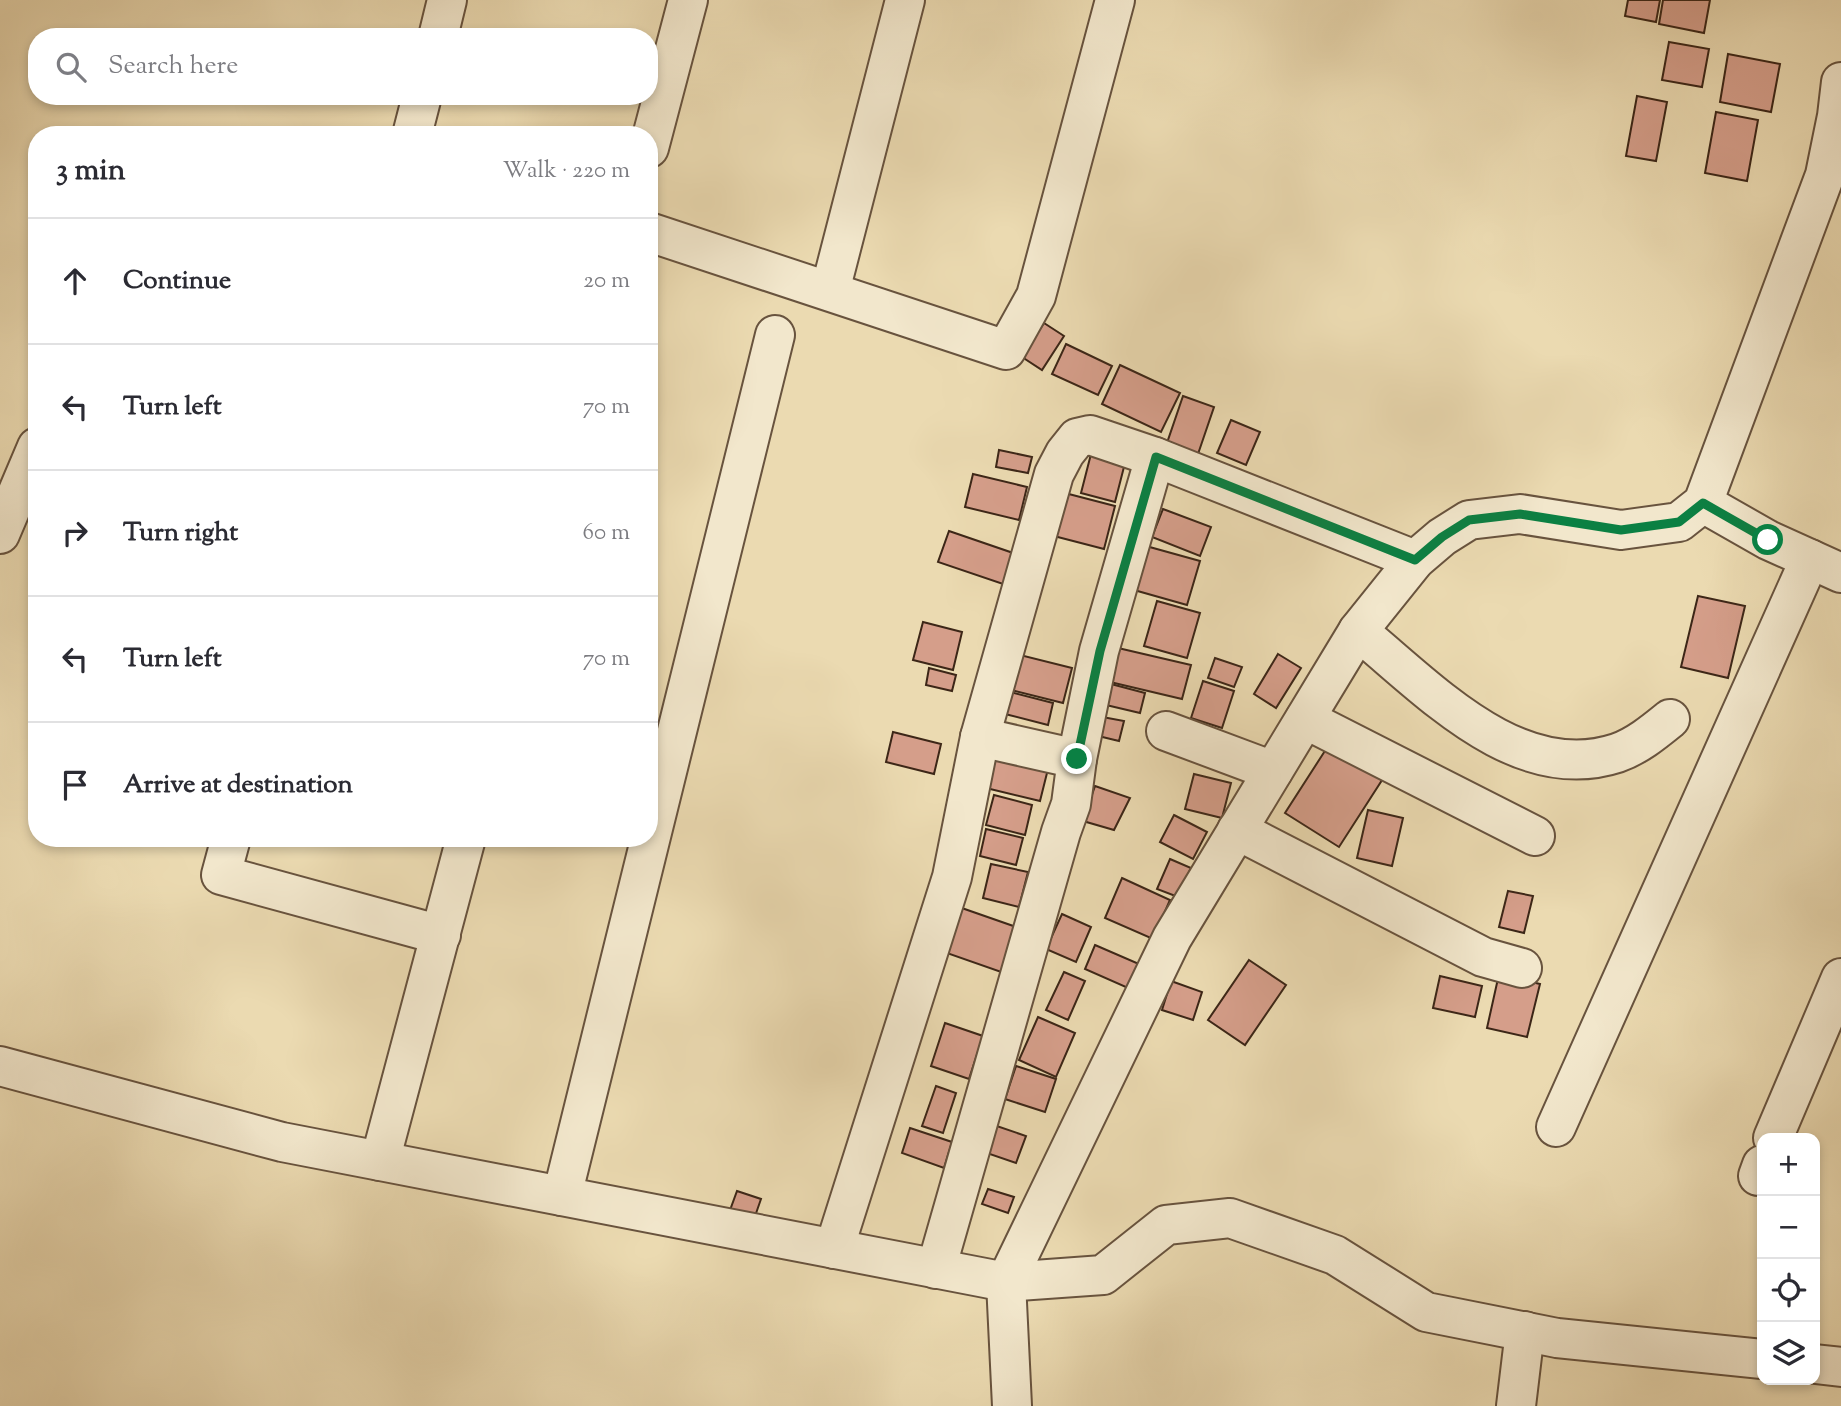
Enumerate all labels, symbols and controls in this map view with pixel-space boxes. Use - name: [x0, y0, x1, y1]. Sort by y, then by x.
- search box: [28, 28, 658, 105]
- icon: search: [52, 48, 90, 86]
- text: Search here: [108, 48, 238, 85]
- text: 3 min: [56, 150, 126, 193]
- text: Walk · 220 m: [503, 155, 630, 188]
- icon: ahead: [56, 262, 94, 300]
- text: Continue: [123, 263, 231, 300]
- text: 20 m: [583, 265, 630, 298]
- icon: left: [56, 388, 94, 426]
- text: Turn left: [123, 389, 222, 426]
- text: 70 m: [583, 391, 630, 424]
- icon: right: [56, 514, 94, 552]
- text: Turn right: [123, 515, 238, 552]
- text: 60 m: [582, 517, 630, 550]
- route start: [1752, 524, 1783, 555]
- icon: left: [56, 640, 94, 678]
- text: Turn left: [123, 641, 222, 678]
- text: 70 m: [583, 643, 630, 676]
- route end: [1061, 743, 1092, 774]
- icon: arrive: [56, 766, 94, 804]
- text: Arrive at destination: [123, 767, 353, 804]
- map controls: [1757, 1133, 1820, 1385]
- button: +: [1757, 1133, 1820, 1196]
- button: −: [1757, 1196, 1820, 1259]
- button: locate: [1757, 1259, 1820, 1322]
- button: layers: [1757, 1322, 1820, 1385]

